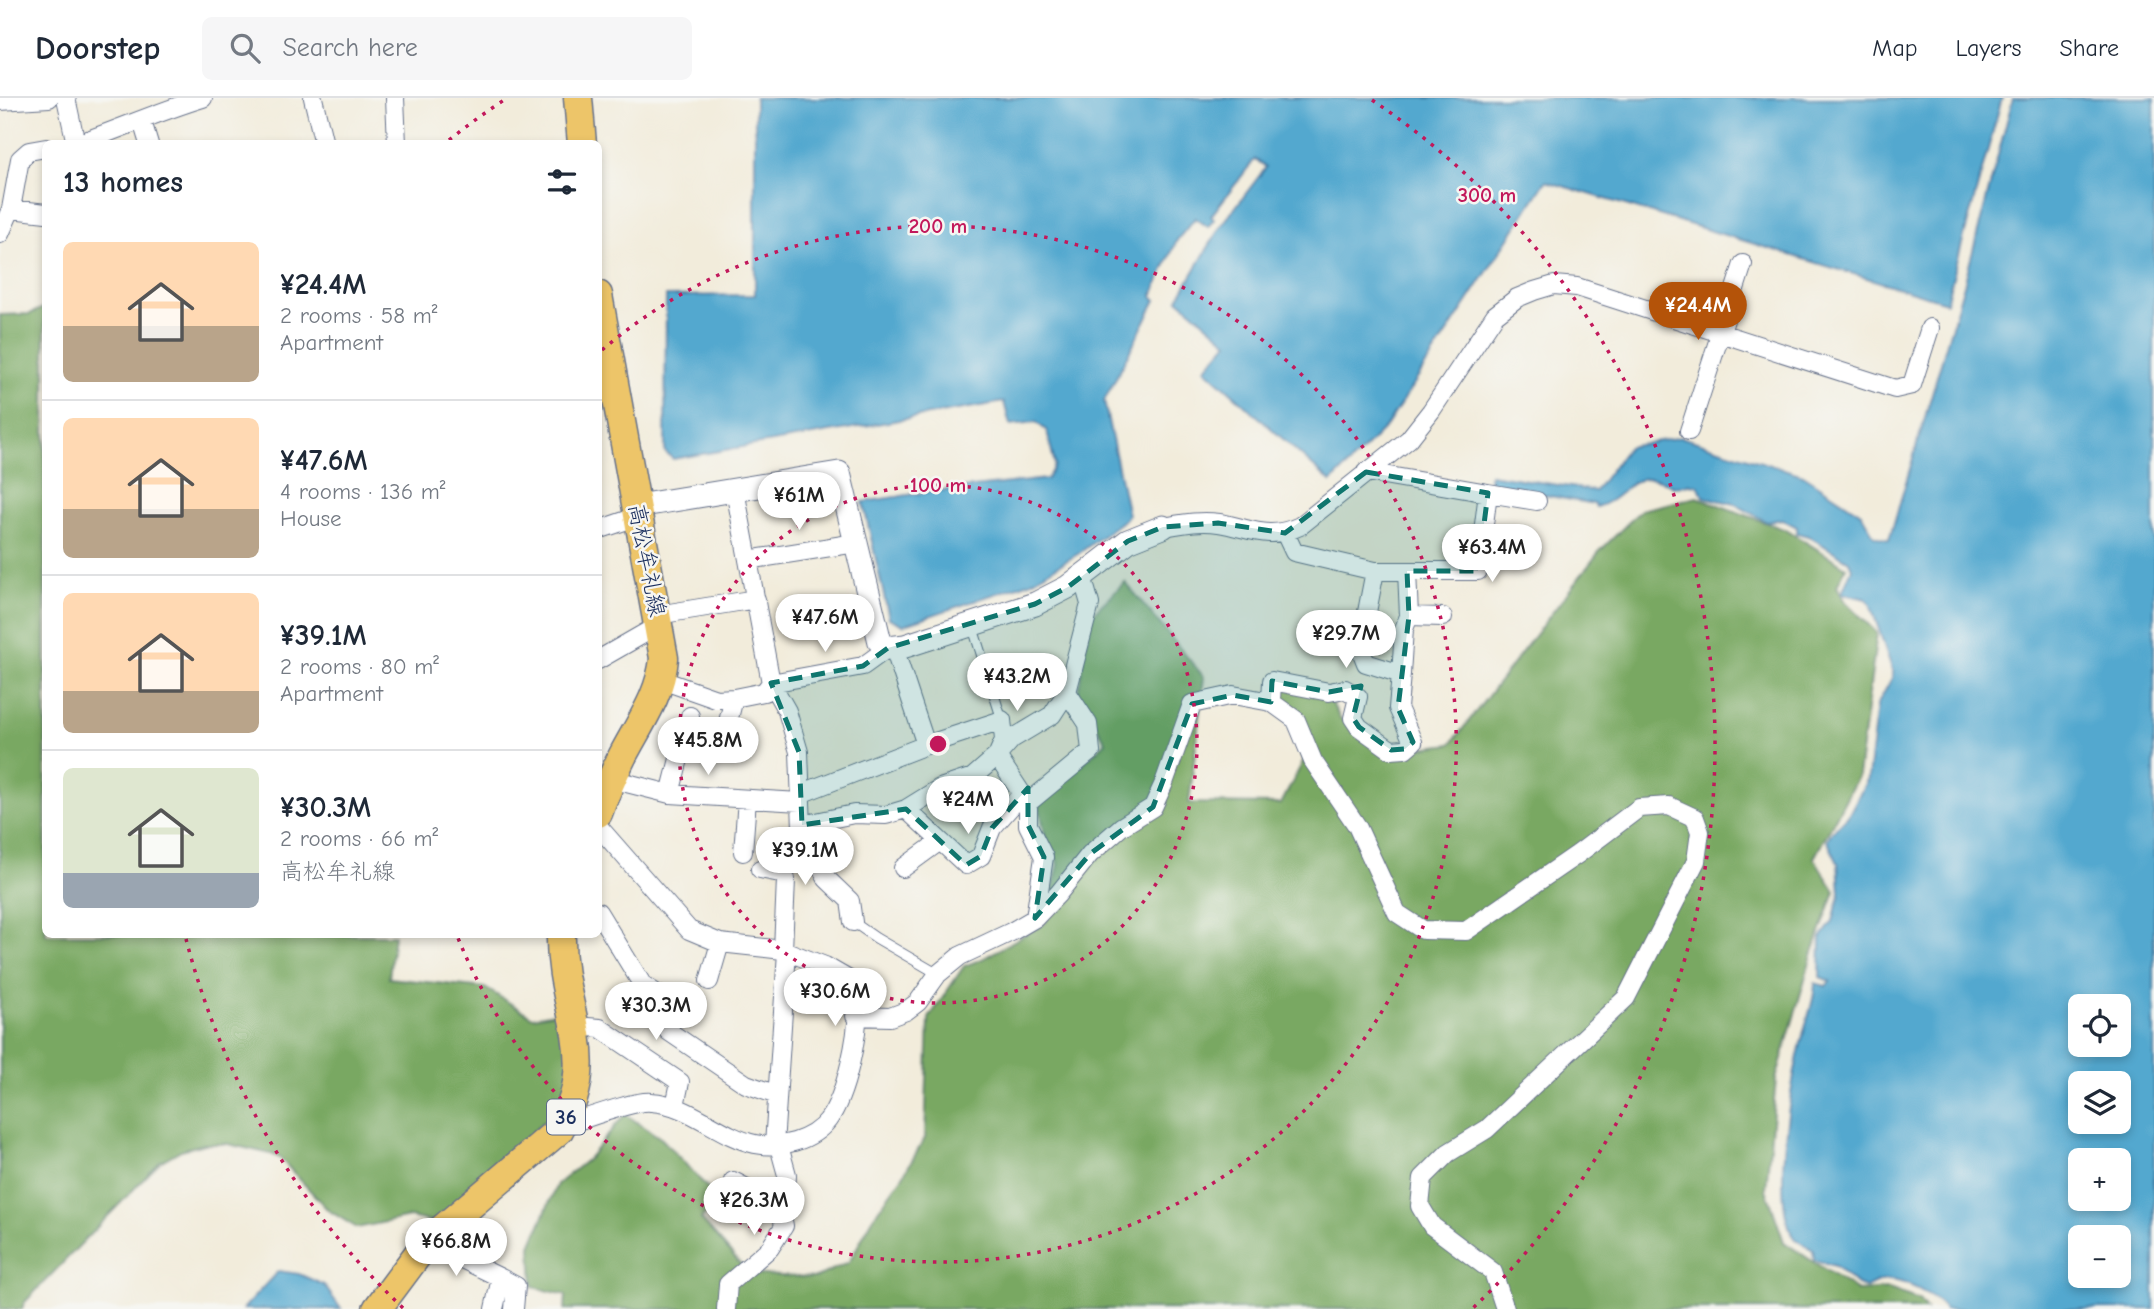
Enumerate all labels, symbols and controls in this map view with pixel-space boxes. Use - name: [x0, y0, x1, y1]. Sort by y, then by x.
- search box: [202, 17, 692, 80]
- text: Doorstep: [35, 29, 160, 67]
- icon: search: [226, 29, 264, 67]
- text: Search here: [282, 33, 418, 63]
- text: Map: [1872, 34, 1918, 62]
- text: Layers: [1956, 34, 2021, 62]
- text: Share: [2059, 34, 2119, 62]
- icon: filters: [543, 163, 581, 201]
- text: 13 homes: [63, 165, 183, 200]
- text: 300 m: [1458, 183, 1516, 207]
- text: 200 m: [909, 214, 967, 238]
- text: ¥24.4M: [280, 267, 367, 302]
- icon: home: [119, 270, 203, 354]
- pin: ¥24.4M: [1641, 282, 1755, 342]
- text: ¥24.4M: [1665, 291, 1731, 318]
- text: 2 rooms · 58 m²: [280, 302, 438, 329]
- text: Apartment: [280, 329, 383, 356]
- text: ¥47.6M: [280, 443, 368, 478]
- icon: home: [119, 446, 203, 530]
- pin: ¥61M: [758, 472, 840, 532]
- text: 100 m: [910, 473, 966, 497]
- text: 4 rooms · 136 m²: [280, 478, 446, 505]
- text: ¥61M: [774, 481, 824, 508]
- street label: 高松牟礼線: [623, 501, 671, 619]
- text: House: [280, 505, 342, 532]
- pin: ¥63.4M: [1435, 524, 1549, 584]
- text: ¥63.4M: [1458, 533, 1526, 560]
- pin: ¥47.6M: [768, 594, 882, 654]
- text: ¥47.6M: [791, 603, 859, 630]
- pin: ¥29.7M: [1289, 610, 1403, 670]
- text: ¥39.1M: [280, 618, 367, 653]
- text: ¥29.7M: [1312, 619, 1380, 646]
- icon: home: [119, 621, 203, 705]
- text: 2 rooms · 80 m²: [280, 653, 439, 680]
- pin: ¥43.2M: [960, 654, 1074, 713]
- text: ¥43.2M: [983, 662, 1051, 689]
- text: Apartment: [280, 680, 383, 707]
- pin: ¥45.8M: [651, 718, 765, 777]
- text: ¥45.8M: [674, 726, 742, 753]
- centre of rings: [926, 732, 950, 756]
- pin: ¥24M: [927, 776, 1009, 836]
- text: ¥24M: [942, 785, 994, 812]
- text: ¥30.3M: [280, 790, 371, 825]
- icon: home: [119, 796, 203, 880]
- text: 2 rooms · 66 m²: [280, 825, 438, 852]
- pin: ¥39.1M: [748, 828, 862, 887]
- text: ¥39.1M: [772, 836, 838, 863]
- text: 高松牟礼線: [280, 858, 395, 885]
- pin: ¥30.6M: [778, 968, 892, 1028]
- text: ¥30.6M: [800, 977, 870, 1004]
- pin: ¥30.3M: [599, 982, 713, 1042]
- text: ¥30.3M: [621, 991, 691, 1018]
- map controls: [2068, 994, 2131, 1288]
- button: locate: [2068, 994, 2131, 1057]
- button: layers: [2068, 1071, 2131, 1134]
- road number: 36: [547, 1100, 585, 1134]
- button: +: [2068, 1148, 2131, 1211]
- pin: ¥26.3M: [697, 1178, 811, 1237]
- text: ¥26.3M: [720, 1186, 788, 1213]
- pin: ¥66.8M: [399, 1218, 513, 1278]
- button: −: [2068, 1225, 2131, 1288]
- text: ¥66.8M: [421, 1227, 491, 1254]

